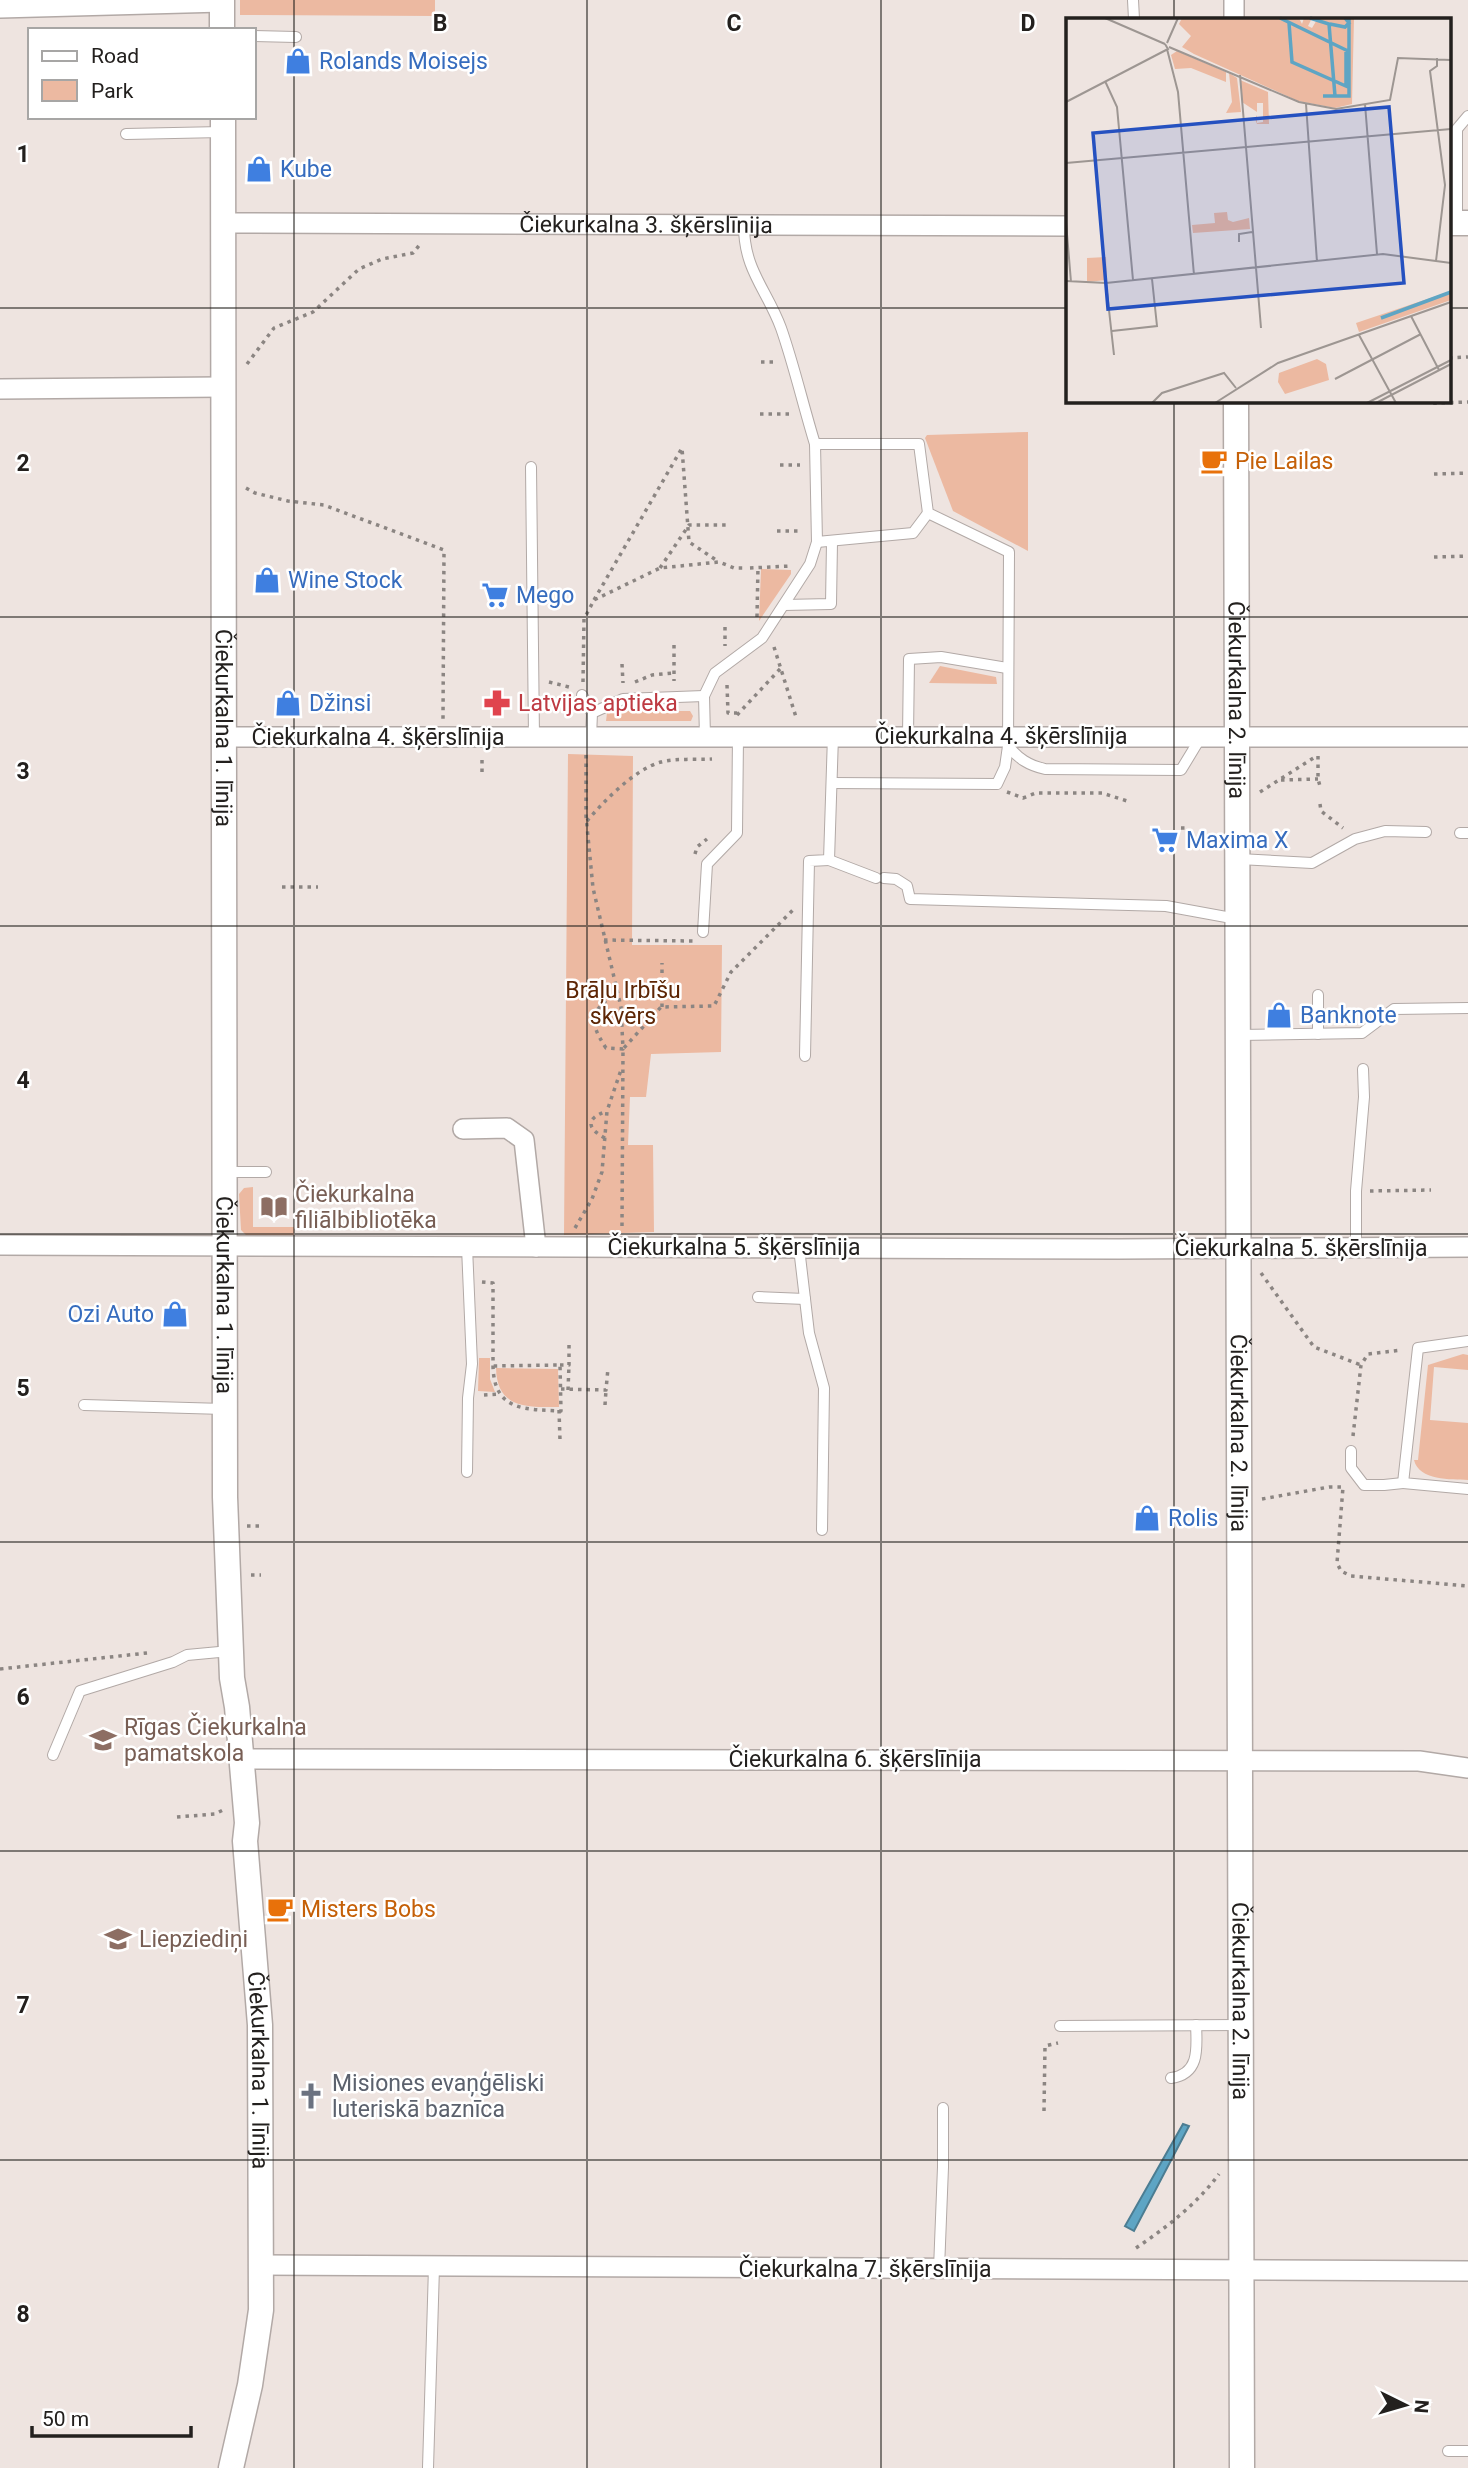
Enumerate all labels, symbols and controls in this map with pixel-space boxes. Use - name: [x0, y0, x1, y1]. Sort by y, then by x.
- text: B: [433, 10, 447, 37]
- text: C: [726, 10, 742, 37]
- text: D: [1021, 10, 1035, 37]
- inset map: [1066, 18, 1450, 402]
- legend: [28, 28, 256, 119]
- text: Road: [91, 44, 139, 68]
- shop icon: Rolands Moisejs: [283, 46, 313, 76]
- place label: Rolands Moisejs: [319, 48, 488, 75]
- text: Park: [91, 79, 134, 103]
- text: 1: [16, 141, 30, 168]
- shop icon: Kube: [244, 154, 274, 184]
- place label: Kube: [280, 156, 332, 183]
- street label: Čiekurkalna 3. šķērslīnija: [519, 209, 773, 238]
- cafe icon: Pie Lailas: [1199, 446, 1229, 476]
- place label: Pie Lailas: [1235, 448, 1333, 475]
- text: 2: [16, 450, 30, 477]
- shop icon: Wine Stock: [252, 565, 282, 595]
- place label: Wine Stock: [288, 567, 403, 594]
- supermarket icon: Mego: [480, 580, 510, 610]
- place label: Mego: [516, 582, 574, 609]
- street label: Čiekurkalna 2. līnija: [1223, 601, 1252, 799]
- street label: Čiekurkalna 1. līnija: [210, 629, 239, 827]
- shop icon: Džinsi: [273, 688, 303, 718]
- pharmacy icon: Latvijas aptieka: [482, 688, 512, 718]
- place label: Džinsi: [309, 690, 371, 717]
- place label: Latvijas aptieka: [518, 690, 678, 717]
- street label: Čiekurkalna 4. šķērslīnija: [874, 721, 1128, 750]
- street label: Čiekurkalna 4. šķērslīnija: [251, 722, 505, 751]
- text: 3: [16, 758, 30, 785]
- supermarket icon: Maxima X: [1150, 825, 1180, 855]
- place label: Maxima X: [1186, 827, 1288, 854]
- park label: Brāļu Irbīšu skvērs: [565, 977, 681, 1030]
- shop icon: Banknote: [1264, 1000, 1294, 1030]
- place label: Banknote: [1300, 1002, 1397, 1029]
- text: 4: [16, 1067, 30, 1094]
- place label: Čiekurkalna filiālbibliotēka: [295, 1179, 437, 1234]
- library icon: Čiekurkalna filiālbibliotēka: [259, 1192, 289, 1222]
- street label: Čiekurkalna 1. līnija: [211, 1196, 240, 1394]
- street label: Čiekurkalna 5. šķērslīnija: [607, 1232, 861, 1261]
- street label: Čiekurkalna 5. šķērslīnija: [1174, 1233, 1428, 1262]
- shop icon: Ozi Auto: [160, 1299, 190, 1329]
- place label: Ozi Auto: [67, 1301, 154, 1328]
- street label: Čiekurkalna 2. līnija: [1225, 1334, 1254, 1532]
- text: 5: [16, 1375, 30, 1402]
- shop icon: Rolis: [1132, 1503, 1162, 1533]
- place label: Rolis: [1168, 1505, 1218, 1532]
- text: 6: [16, 1684, 30, 1711]
- place label: Rīgas Čiekurkalna pamatskola: [124, 1712, 307, 1767]
- school or university icon: Rīgas Čiekurkalna pamatskola: [88, 1725, 118, 1755]
- street label: Čiekurkalna 6. šķērslīnija: [728, 1744, 982, 1773]
- cafe icon: Misters Bobs: [265, 1894, 295, 1924]
- place label: Misters Bobs: [301, 1896, 436, 1923]
- street label: Čiekurkalna 2. līnija: [1227, 1902, 1256, 2100]
- school or university icon: Liepziediņi: [103, 1924, 133, 1954]
- place label: Liepziediņi: [139, 1926, 248, 1953]
- street label: Čiekurkalna 1. līnija: [242, 1970, 274, 2169]
- text: 7: [16, 1992, 30, 2019]
- place label: Misiones evaņģēliski luteriskā baznīca: [332, 2070, 544, 2123]
- church icon: Misiones evaņģēliski luteriskā baznīca: [296, 2081, 326, 2111]
- street label: Čiekurkalna 7. šķērslīnija: [738, 2254, 992, 2283]
- text: 8: [16, 2301, 30, 2328]
- north arrow: [1370, 2370, 1440, 2440]
- scale bar: [32, 2394, 191, 2438]
- text: N: [1409, 2399, 1433, 2414]
- text: 50 m: [42, 2407, 89, 2431]

